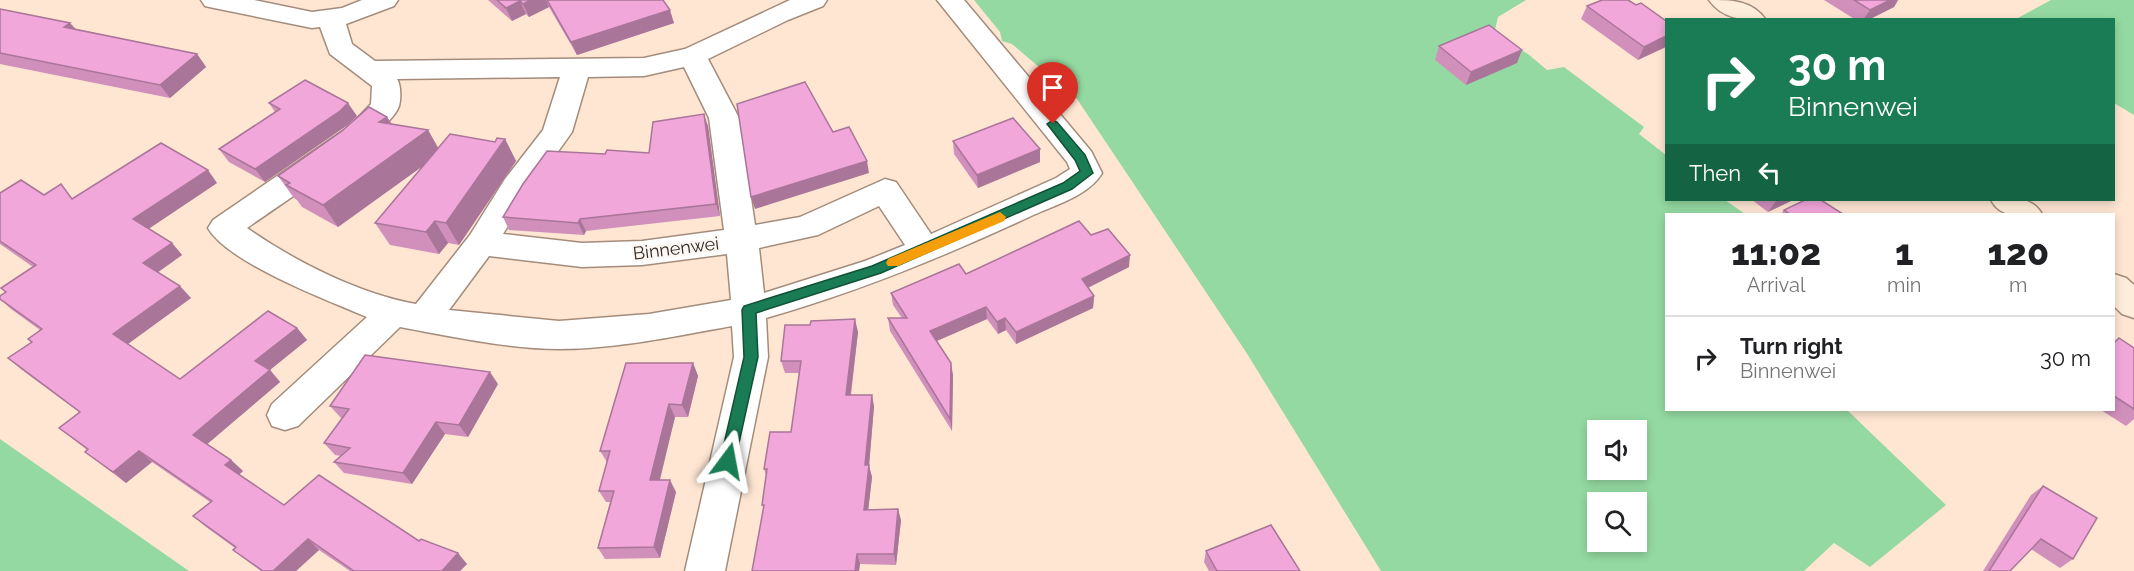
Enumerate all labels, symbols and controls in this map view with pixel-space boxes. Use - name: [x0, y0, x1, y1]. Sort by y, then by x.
- text: 30 m: [1788, 41, 1886, 90]
- icon: right: [1689, 42, 1767, 120]
- pin: [1027, 62, 1078, 124]
- icon: arrive: [1036, 71, 1069, 104]
- text: Binnenwei: [1788, 91, 1918, 122]
- icon: left: [1753, 156, 1786, 189]
- text: Then: [1689, 160, 1741, 186]
- text: 11:02: [1731, 231, 1821, 273]
- text: 1: [1895, 231, 1914, 273]
- text: 120: [1987, 231, 2049, 273]
- street label: Binnenwei: [632, 232, 720, 264]
- text: Arrival: [1747, 273, 1805, 297]
- text: min: [1887, 273, 1921, 297]
- text: m: [2009, 273, 2027, 297]
- text: Turn right: [1740, 333, 1843, 359]
- icon: right: [1689, 342, 1722, 375]
- text: 30 m: [2040, 345, 2091, 371]
- text: Binnenwei: [1740, 359, 1836, 383]
- map controls: [1587, 420, 1647, 552]
- button: sound: [1587, 420, 1647, 480]
- position arrow: [696, 429, 760, 493]
- button: search: [1587, 492, 1647, 552]

